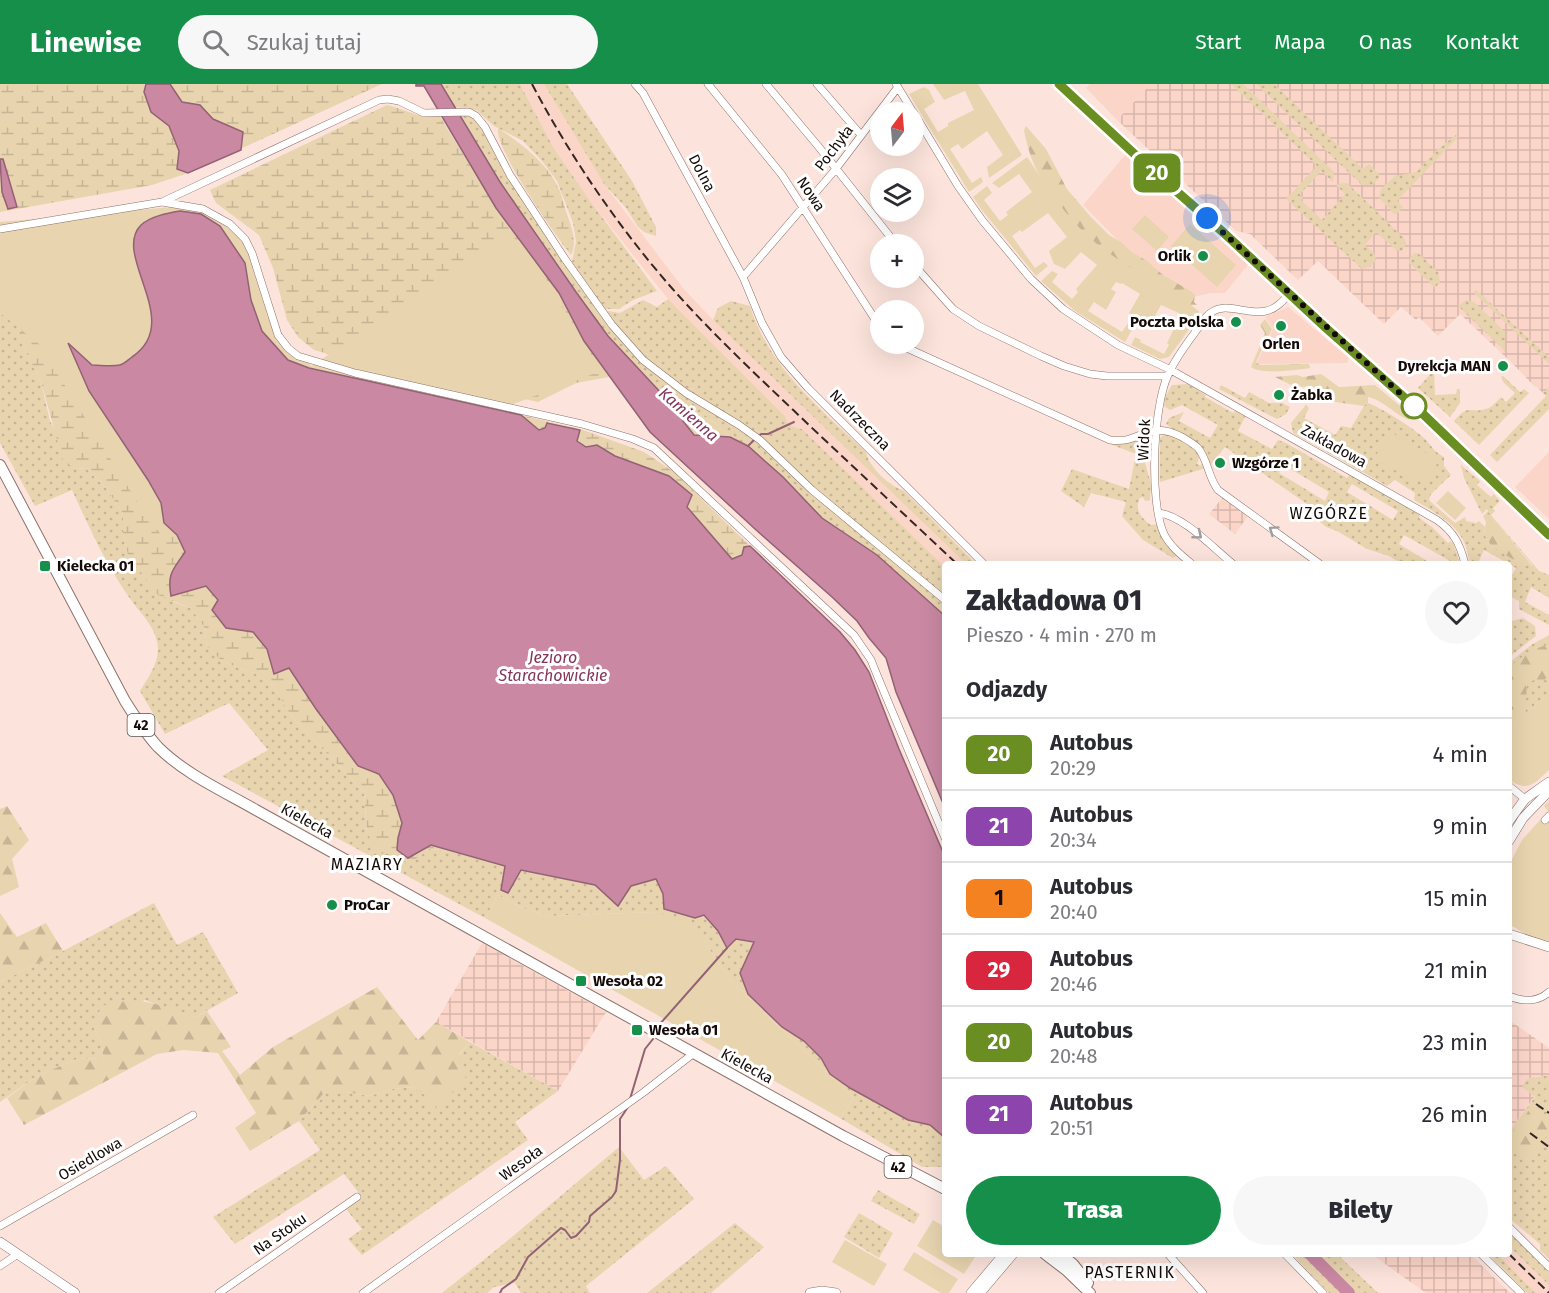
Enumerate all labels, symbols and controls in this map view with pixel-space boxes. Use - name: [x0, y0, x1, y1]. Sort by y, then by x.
- search box: [178, 15, 598, 69]
- text: Linewise: [30, 26, 142, 59]
- icon: search: [199, 26, 232, 59]
- text: Szukaj tutaj: [247, 29, 362, 56]
- text: Start: [1195, 29, 1241, 55]
- text: Mapa: [1274, 29, 1326, 55]
- text: O nas: [1359, 29, 1412, 55]
- text: Kontakt: [1445, 29, 1519, 55]
- north arrow: [870, 102, 924, 156]
- map controls: [870, 102, 924, 354]
- street label: Pochyła: [811, 121, 857, 175]
- street label: Dolna: [685, 151, 719, 195]
- line badge: 20: [1130, 154, 1184, 193]
- text: 20: [1145, 160, 1169, 186]
- button: layers: [870, 168, 924, 222]
- street label: Nowa: [793, 173, 829, 215]
- your location: [1192, 203, 1222, 233]
- button: +: [870, 234, 924, 288]
- place label: Orlik: [1158, 247, 1192, 265]
- marker: Orlik: [1196, 249, 1210, 263]
- button: −: [870, 300, 924, 354]
- place label: Poczta Polska: [1130, 313, 1224, 331]
- marker: Poczta Polska: [1229, 315, 1243, 329]
- marker: Orlen: [1274, 319, 1288, 333]
- place label: Orlen: [1262, 335, 1300, 353]
- place label: Dyrekcja MAN: [1398, 357, 1491, 375]
- marker: Dyrekcja MAN: [1496, 359, 1510, 373]
- water label: Kamienna: [655, 384, 722, 445]
- street label: Nadrzeczna: [826, 386, 894, 454]
- place label: Żabka: [1291, 386, 1332, 404]
- marker: Żabka: [1272, 388, 1286, 402]
- unlabelled marker: [1401, 393, 1427, 419]
- street label: Widok: [1134, 418, 1154, 461]
- street label: Zakładowa: [1298, 421, 1370, 471]
- place label: Wzgórze 1: [1232, 454, 1299, 472]
- marker: Wzgórze 1: [1213, 456, 1227, 470]
- district label: WZGÓRZE: [1290, 503, 1369, 523]
- one-way arrow: [1268, 526, 1279, 537]
- one-way arrow: [1191, 528, 1202, 539]
- place label: Kielecka 01: [57, 557, 134, 575]
- marker: Kielecka 01: [38, 559, 52, 573]
- button: heart: [1425, 581, 1488, 644]
- text: Zakładowa 01: [966, 584, 1142, 617]
- text: Pieszo · 4 min · 270 m: [966, 623, 1157, 647]
- water label: Jezioro Starachowickie: [498, 648, 607, 685]
- text: Odjazdy: [966, 676, 1047, 703]
- road number: 42: [128, 714, 154, 736]
- text: Autobus: [1050, 729, 1133, 756]
- text: 20: [987, 741, 1011, 767]
- text: 4 min: [1433, 741, 1488, 768]
- text: 20:29: [1050, 756, 1096, 780]
- street label: Kielecka: [278, 799, 336, 843]
- text: Autobus: [1050, 801, 1133, 828]
- text: 21: [989, 813, 1009, 839]
- text: 9 min: [1433, 813, 1488, 840]
- text: 20:34: [1050, 828, 1097, 852]
- district label: MAZIARY: [331, 855, 403, 874]
- text: Autobus: [1050, 873, 1133, 900]
- text: 1: [994, 885, 1004, 911]
- text: 15 min: [1424, 885, 1488, 912]
- place label: ProCar: [344, 896, 391, 914]
- marker: ProCar: [325, 898, 339, 912]
- text: 20:40: [1050, 900, 1098, 924]
- text: Autobus: [1050, 945, 1133, 972]
- text: 29: [988, 957, 1010, 983]
- text: 21 min: [1424, 957, 1488, 984]
- place label: Wesoła 02: [593, 972, 663, 990]
- text: 20:46: [1050, 972, 1097, 996]
- marker: Wesoła 02: [574, 974, 588, 988]
- text: Autobus: [1050, 1017, 1133, 1044]
- place label: Wesoła 01: [649, 1021, 718, 1039]
- marker: Wesoła 01: [630, 1023, 644, 1037]
- text: 20: [987, 1029, 1011, 1055]
- text: 23 min: [1422, 1029, 1488, 1056]
- street label: Kielecka: [718, 1044, 776, 1088]
- text: 20:48: [1050, 1044, 1097, 1068]
- text: Autobus: [1050, 1089, 1133, 1116]
- text: 21: [989, 1101, 1009, 1127]
- text: 26 min: [1422, 1101, 1488, 1128]
- text: 20:51: [1050, 1116, 1094, 1140]
- street label: Osiedlowa: [55, 1134, 125, 1184]
- street label: Wesoła: [496, 1141, 546, 1185]
- road number: 42: [884, 1156, 912, 1178]
- button: Trasa: [966, 1176, 1221, 1245]
- button: Bilety: [1233, 1176, 1488, 1245]
- street label: Na Stoku: [250, 1209, 310, 1259]
- district label: PASTERNIK: [1085, 1263, 1175, 1282]

